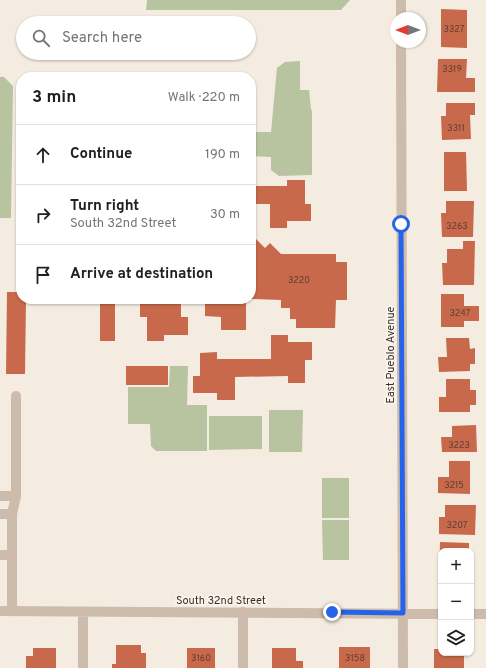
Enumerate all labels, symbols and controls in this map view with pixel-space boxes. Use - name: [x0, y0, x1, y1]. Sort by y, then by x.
- north arrow: [390, 12, 426, 48]
- search box: [16, 16, 256, 60]
- house number: 3327: [444, 24, 465, 35]
- icon: search: [30, 27, 52, 49]
- text: Search here: [62, 29, 142, 48]
- house number: 3319: [442, 64, 462, 75]
- text: 3 min: [32, 87, 76, 109]
- text: Walk · 220 m: [168, 90, 240, 106]
- house number: 3311: [447, 123, 465, 134]
- icon: ahead: [32, 144, 54, 166]
- text: Continue: [70, 145, 132, 164]
- text: 190 m: [205, 147, 240, 163]
- text: Turn right: [70, 197, 139, 216]
- icon: right: [32, 204, 54, 226]
- text: 30 m: [210, 207, 240, 223]
- route start: [392, 215, 410, 233]
- text: South 32nd Street: [70, 216, 176, 232]
- house number: 3263: [446, 221, 468, 232]
- icon: arrive: [32, 264, 54, 286]
- text: Arrive at destination: [70, 265, 213, 284]
- house number: 3220: [288, 275, 310, 286]
- street label: East Pueblo Avenue: [384, 306, 398, 404]
- house number: 3247: [450, 308, 471, 319]
- house number: 3223: [448, 440, 470, 451]
- house number: 3215: [444, 480, 464, 491]
- house number: 3207: [447, 520, 468, 531]
- map controls: [438, 548, 474, 656]
- button: +: [438, 548, 474, 584]
- button: −: [438, 584, 474, 620]
- street label: South 32nd Street: [176, 594, 266, 608]
- route end: [323, 603, 341, 621]
- button: layers: [438, 620, 474, 656]
- house number: 3160: [191, 653, 211, 664]
- house number: 3158: [345, 653, 365, 664]

